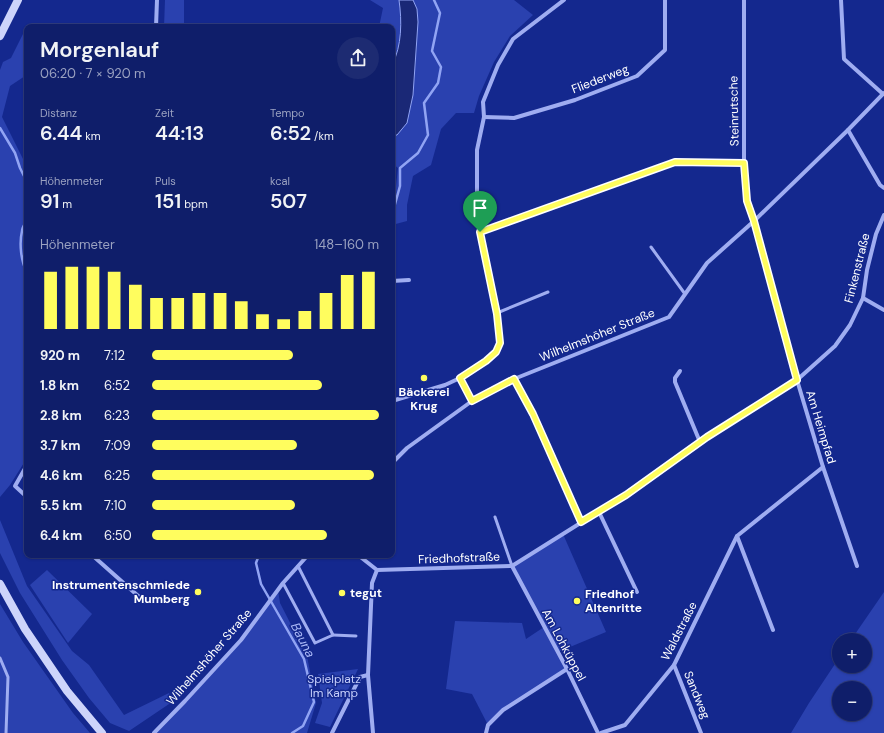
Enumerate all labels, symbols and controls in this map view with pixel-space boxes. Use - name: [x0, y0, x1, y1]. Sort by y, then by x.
- text: Morgenlauf: [40, 35, 159, 64]
- button: share: [337, 37, 379, 79]
- street label: Fliederweg: [569, 61, 631, 97]
- text: 06:20 · 7 × 920 m: [40, 65, 146, 82]
- street label: Steinrutsche: [725, 75, 743, 146]
- text: Distanz: [40, 106, 77, 120]
- text: Zeit: [155, 106, 174, 120]
- text: Tempo: [270, 106, 305, 120]
- text: 6.44: [40, 120, 82, 146]
- text: 44:13: [155, 120, 204, 146]
- text: 6:52: [270, 120, 311, 146]
- text: km: [82, 129, 100, 143]
- text: /km: [311, 129, 334, 143]
- text: Höhenmeter: [40, 174, 103, 188]
- text: Puls: [155, 174, 176, 188]
- text: kcal: [270, 174, 290, 188]
- text: 91: [40, 188, 59, 214]
- text: 151: [155, 188, 181, 214]
- text: 507: [270, 188, 307, 214]
- pin: [463, 191, 497, 232]
- text: m: [59, 197, 72, 211]
- text: bpm: [181, 197, 208, 211]
- icon: arrive: [469, 197, 491, 219]
- street label: Finkenstraße: [841, 231, 873, 305]
- text: Höhenmeter: [40, 236, 115, 253]
- text: 148–160 m: [314, 236, 379, 253]
- street label: Wilhelmshöher Straße: [537, 305, 657, 365]
- text: 920 m: [40, 347, 80, 364]
- text: 7:12: [104, 347, 125, 364]
- marker: Bäckerei Krug: [419, 373, 429, 383]
- text: 1.8 km: [40, 377, 79, 394]
- text: 6:52: [104, 377, 130, 394]
- place label: Bäckerei Krug: [399, 384, 449, 414]
- street label: Am Heimpfad: [802, 388, 840, 466]
- text: 2.8 km: [40, 407, 82, 424]
- text: 6:23: [104, 407, 130, 424]
- text: 3.7 km: [40, 437, 81, 454]
- text: 7:09: [104, 437, 131, 454]
- text: 4.6 km: [40, 467, 82, 484]
- text: 6:25: [104, 467, 130, 484]
- text: 5.5 km: [40, 497, 82, 514]
- text: 7:10: [104, 497, 127, 514]
- text: 6.4 km: [40, 527, 82, 544]
- text: 6:50: [104, 527, 132, 544]
- street label: Friedhofstraße: [418, 549, 500, 567]
- place label: Instrumentenschmiede Mumberg: [52, 577, 190, 607]
- place label: tegut: [350, 585, 382, 601]
- place label: Friedhof Altenritte: [585, 586, 642, 616]
- marker: Instrumentenschmiede Mumberg: [193, 587, 203, 597]
- marker: tegut: [337, 588, 347, 598]
- marker: Friedhof Altenritte: [572, 596, 582, 606]
- street label: Waldstraße: [657, 599, 701, 663]
- street label: Wilhelmshöher Straße: [163, 605, 255, 709]
- street label: Am Lohküppel: [538, 606, 590, 684]
- water label: Bauna: [287, 620, 319, 660]
- map controls: [832, 633, 872, 721]
- button: +: [832, 633, 872, 673]
- street label: Sandweg: [680, 669, 714, 722]
- park label: Spielplatz Im Kamp: [307, 671, 361, 701]
- button: −: [832, 681, 872, 721]

